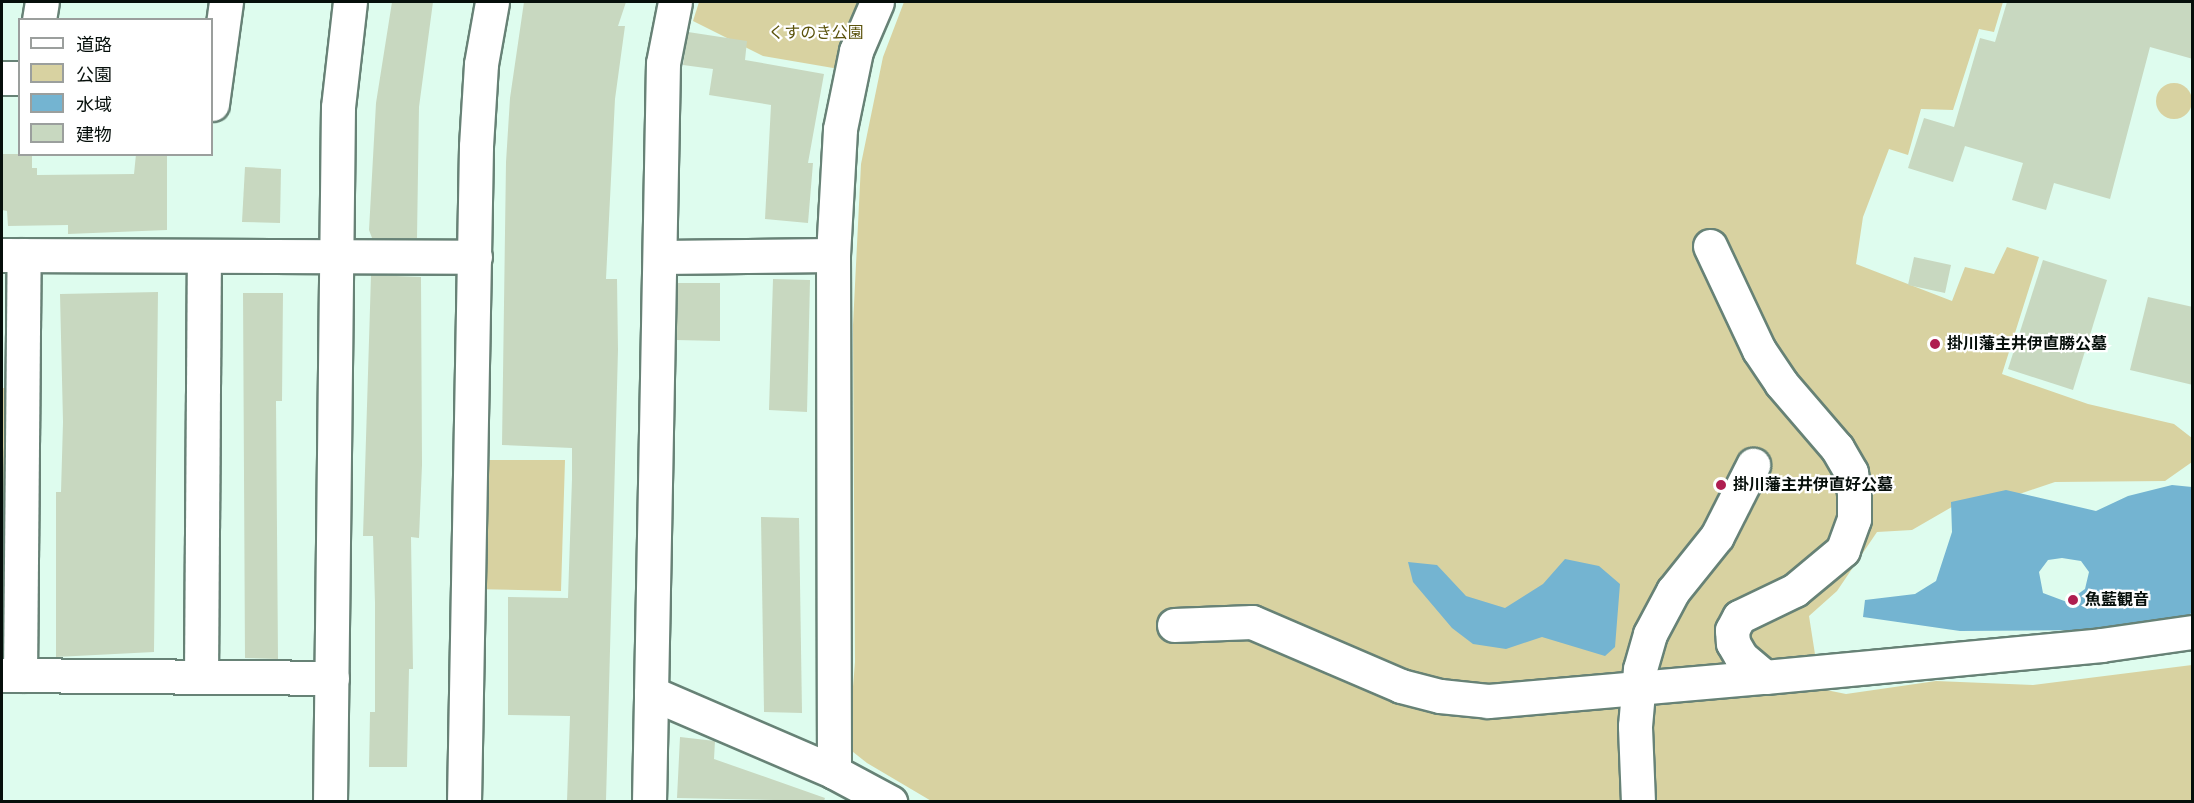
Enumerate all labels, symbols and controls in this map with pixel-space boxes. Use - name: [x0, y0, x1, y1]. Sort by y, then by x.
- legend: [18, 18, 213, 156]
- park label: くすのき公園: [768, 23, 864, 43]
- text: 道路: [76, 34, 112, 56]
- text: 公園: [76, 64, 112, 86]
- text: 水域: [76, 94, 112, 116]
- text: 建物: [76, 124, 112, 146]
- place label: 掛川藩主井伊直勝公墓: [1947, 334, 2107, 354]
- marker: 掛川藩主井伊直勝公墓: [1928, 337, 1942, 351]
- place label: 掛川藩主井伊直好公墓: [1733, 475, 1893, 495]
- marker: 掛川藩主井伊直好公墓: [1714, 478, 1728, 492]
- place label: 魚藍観音: [2085, 590, 2149, 610]
- marker: 魚藍観音: [2066, 593, 2080, 607]

